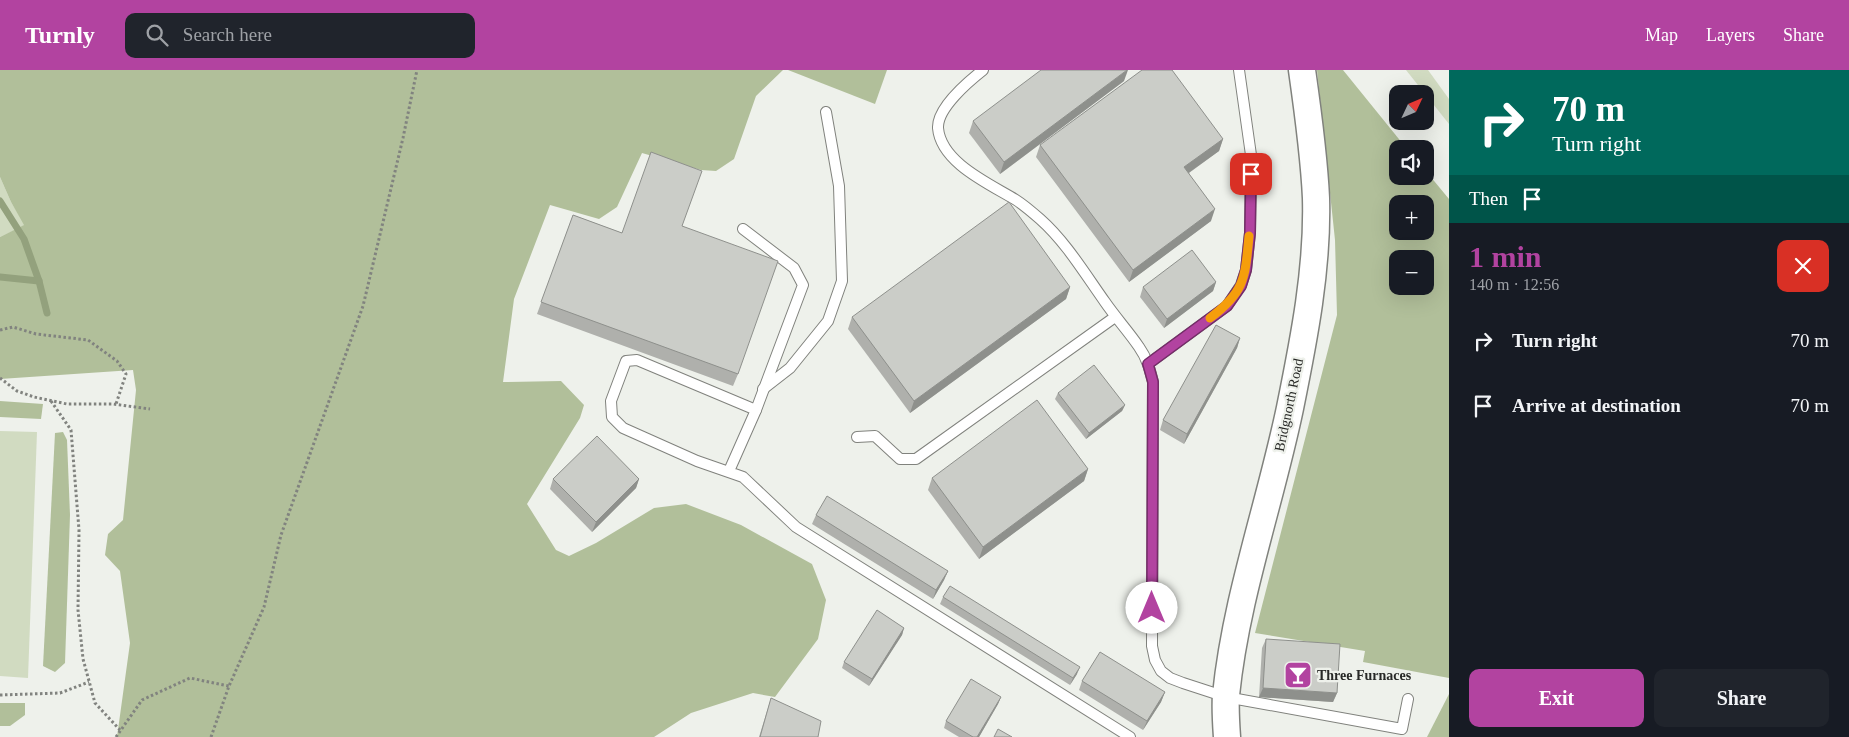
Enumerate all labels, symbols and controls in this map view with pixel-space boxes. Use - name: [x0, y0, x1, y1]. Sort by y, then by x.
- search box: [125, 13, 475, 58]
- icon: search: [143, 21, 171, 49]
- text: Turnly: [25, 22, 95, 48]
- text: Search here: [183, 24, 272, 45]
- text: Map: [1645, 25, 1678, 45]
- text: Layers: [1706, 25, 1755, 45]
- text: Share: [1783, 25, 1824, 45]
- north arrow: [1389, 85, 1434, 130]
- map controls: [1389, 85, 1434, 295]
- icon: right: [1469, 90, 1534, 155]
- text: 70 m: [1552, 90, 1625, 129]
- text: Turn right: [1552, 131, 1641, 156]
- button: sound: [1389, 140, 1434, 185]
- pin: [1230, 153, 1272, 195]
- icon: arrive: [1237, 160, 1265, 188]
- icon: arrive: [1518, 185, 1546, 213]
- text: Then: [1469, 188, 1508, 209]
- button: +: [1389, 195, 1434, 240]
- text: 1 min: [1469, 240, 1542, 273]
- button: close: [1777, 240, 1829, 292]
- button: −: [1389, 250, 1434, 295]
- text: 140 m · 12:56: [1469, 276, 1559, 293]
- icon: right: [1469, 327, 1497, 355]
- text: Turn right: [1512, 330, 1597, 351]
- text: 70 m: [1790, 330, 1829, 351]
- street label: Bridgnorth Road: [1272, 357, 1306, 453]
- icon: arrive: [1469, 392, 1497, 420]
- text: Arrive at destination: [1512, 395, 1681, 416]
- text: 70 m: [1790, 395, 1829, 416]
- position arrow: [1125, 581, 1177, 633]
- bar icon: Three Furnaces: [1283, 660, 1313, 690]
- place label: Three Furnaces: [1317, 668, 1412, 683]
- button: Exit: [1469, 669, 1644, 727]
- button: Share: [1654, 669, 1829, 727]

